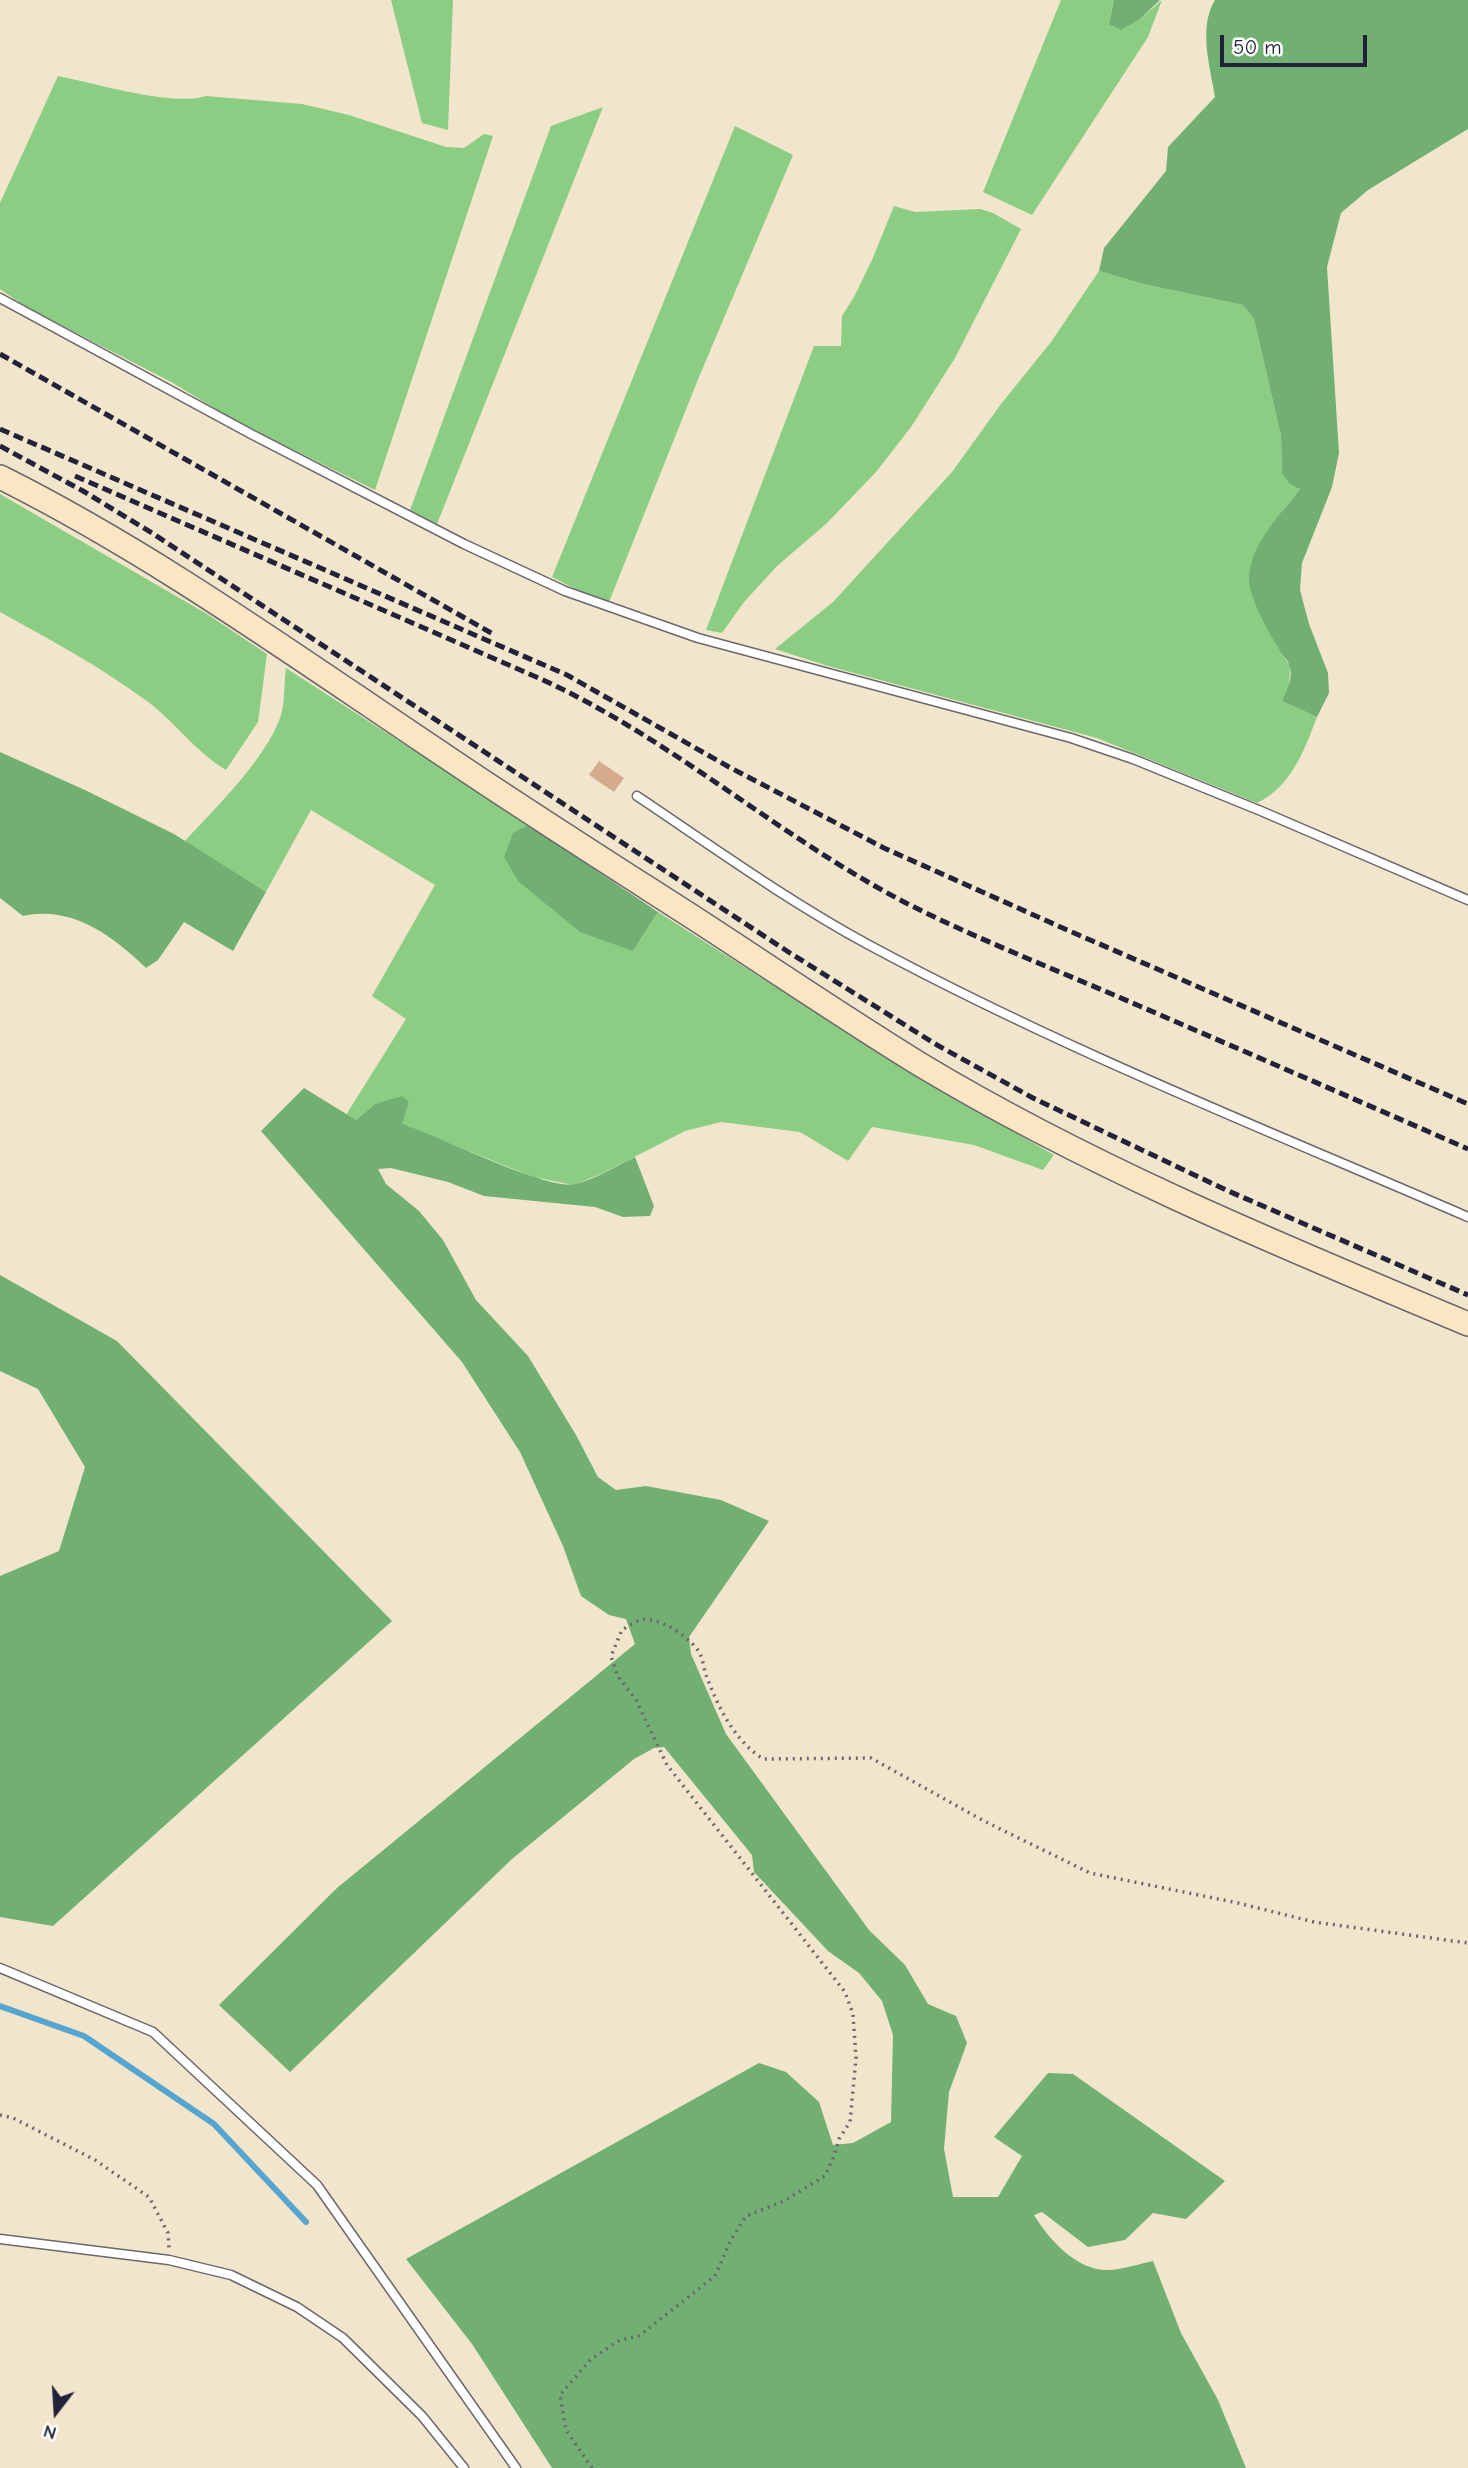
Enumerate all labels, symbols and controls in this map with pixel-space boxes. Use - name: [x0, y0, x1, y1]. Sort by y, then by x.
- scale bar: [1223, 21, 1370, 65]
- text: 50 m: [1233, 35, 1282, 59]
- north arrow: [21, 2377, 91, 2447]
- text: N: [41, 2420, 59, 2444]

